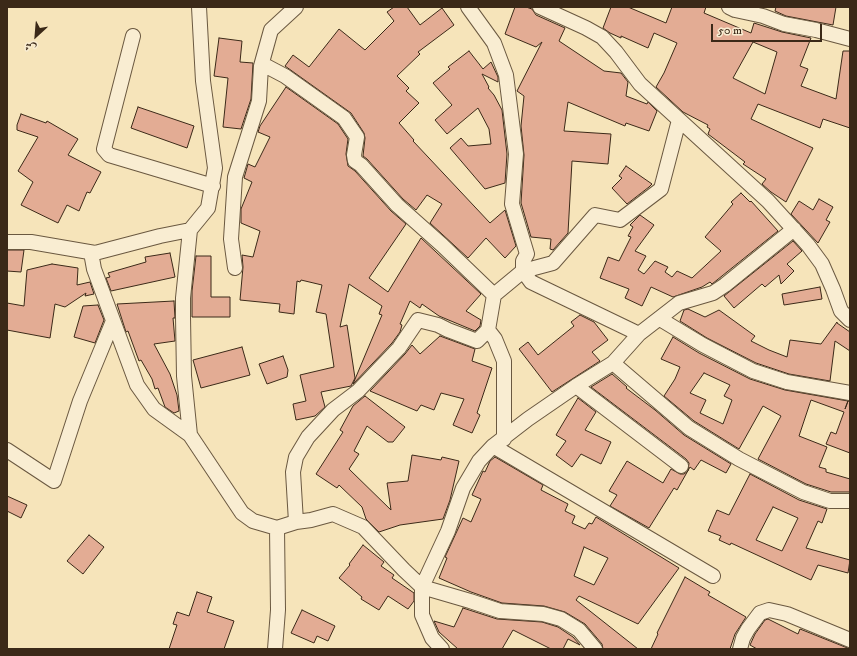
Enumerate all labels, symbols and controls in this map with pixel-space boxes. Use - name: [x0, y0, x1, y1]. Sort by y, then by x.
- north arrow: [16, 16, 56, 56]
- scale bar: [713, 16, 824, 42]
- text: 50 m: [718, 23, 742, 38]
- text: ش: [23, 38, 39, 55]

